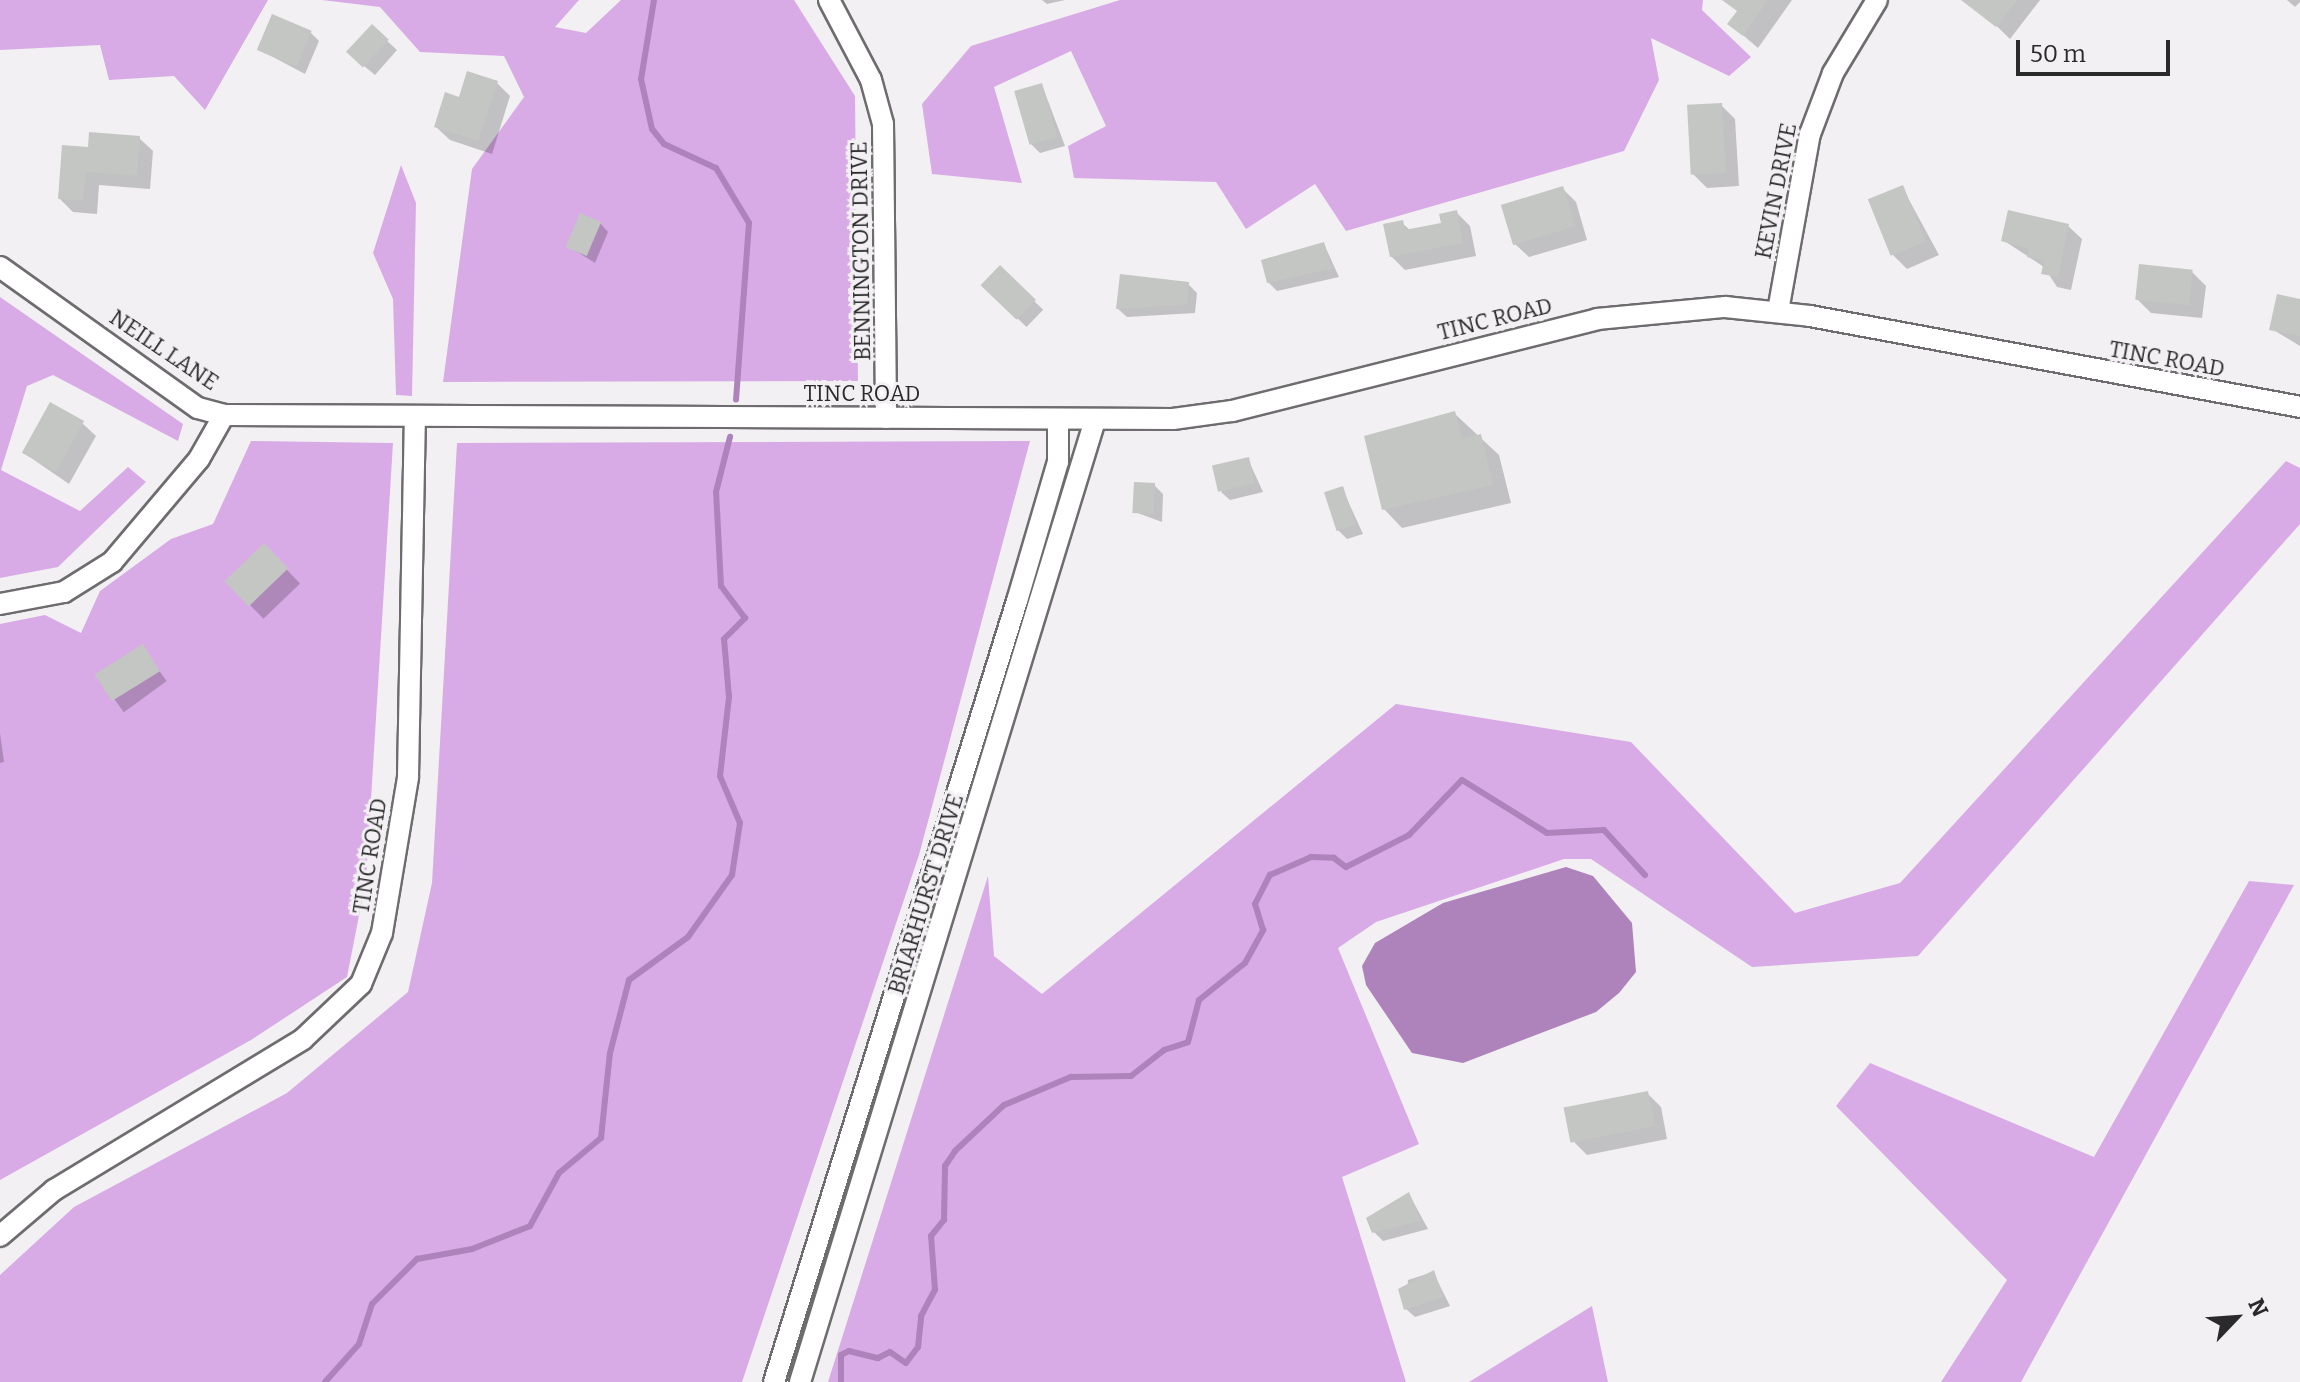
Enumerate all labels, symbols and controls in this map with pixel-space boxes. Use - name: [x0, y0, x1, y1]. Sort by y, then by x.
- scale bar: [2020, 24, 2174, 74]
- text: 50 m: [2030, 40, 2086, 68]
- street label: KEVIN DRIVE: [1750, 121, 1802, 261]
- street label: BENNINGTON DRIVE: [846, 141, 876, 361]
- street label: TINC ROAD: [1435, 292, 1555, 346]
- street label: NEILL LANE: [105, 304, 223, 396]
- street label: TINC ROAD: [2107, 336, 2227, 382]
- street label: TINC ROAD: [804, 381, 920, 407]
- street label: BRIARHURST DRIVE: [883, 791, 969, 997]
- street label: TINC ROAD: [348, 796, 392, 916]
- north arrow: [2196, 1278, 2276, 1358]
- text: N: [2242, 1294, 2274, 1321]

